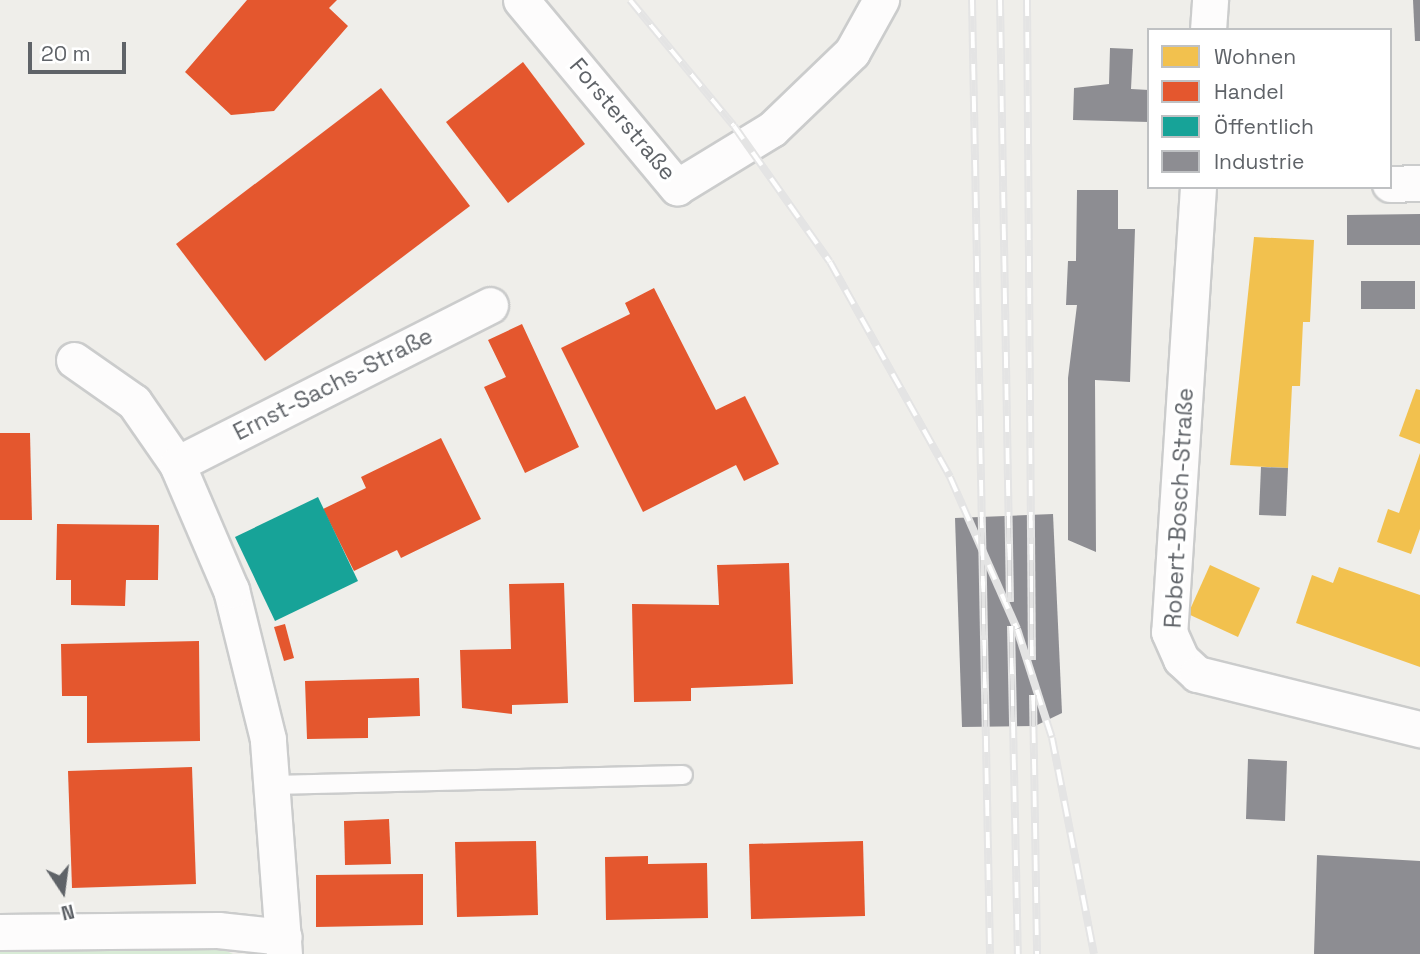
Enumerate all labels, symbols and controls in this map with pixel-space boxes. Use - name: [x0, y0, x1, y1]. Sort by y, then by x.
- scale bar: [32, 28, 130, 72]
- legend: [1147, 28, 1392, 189]
- text: 20 m: [41, 40, 91, 67]
- text: Wohnen: [1214, 43, 1296, 70]
- street label: Forsterstraße: [564, 52, 682, 186]
- text: Handel: [1214, 78, 1284, 105]
- text: Öffentlich: [1214, 113, 1314, 140]
- text: Industrie: [1214, 148, 1304, 175]
- street label: Ernst-Sachs-Straße: [229, 322, 437, 446]
- street label: Robert-Bosch-Straße: [1159, 387, 1199, 629]
- north arrow: [28, 856, 98, 926]
- text: N: [59, 898, 77, 926]

